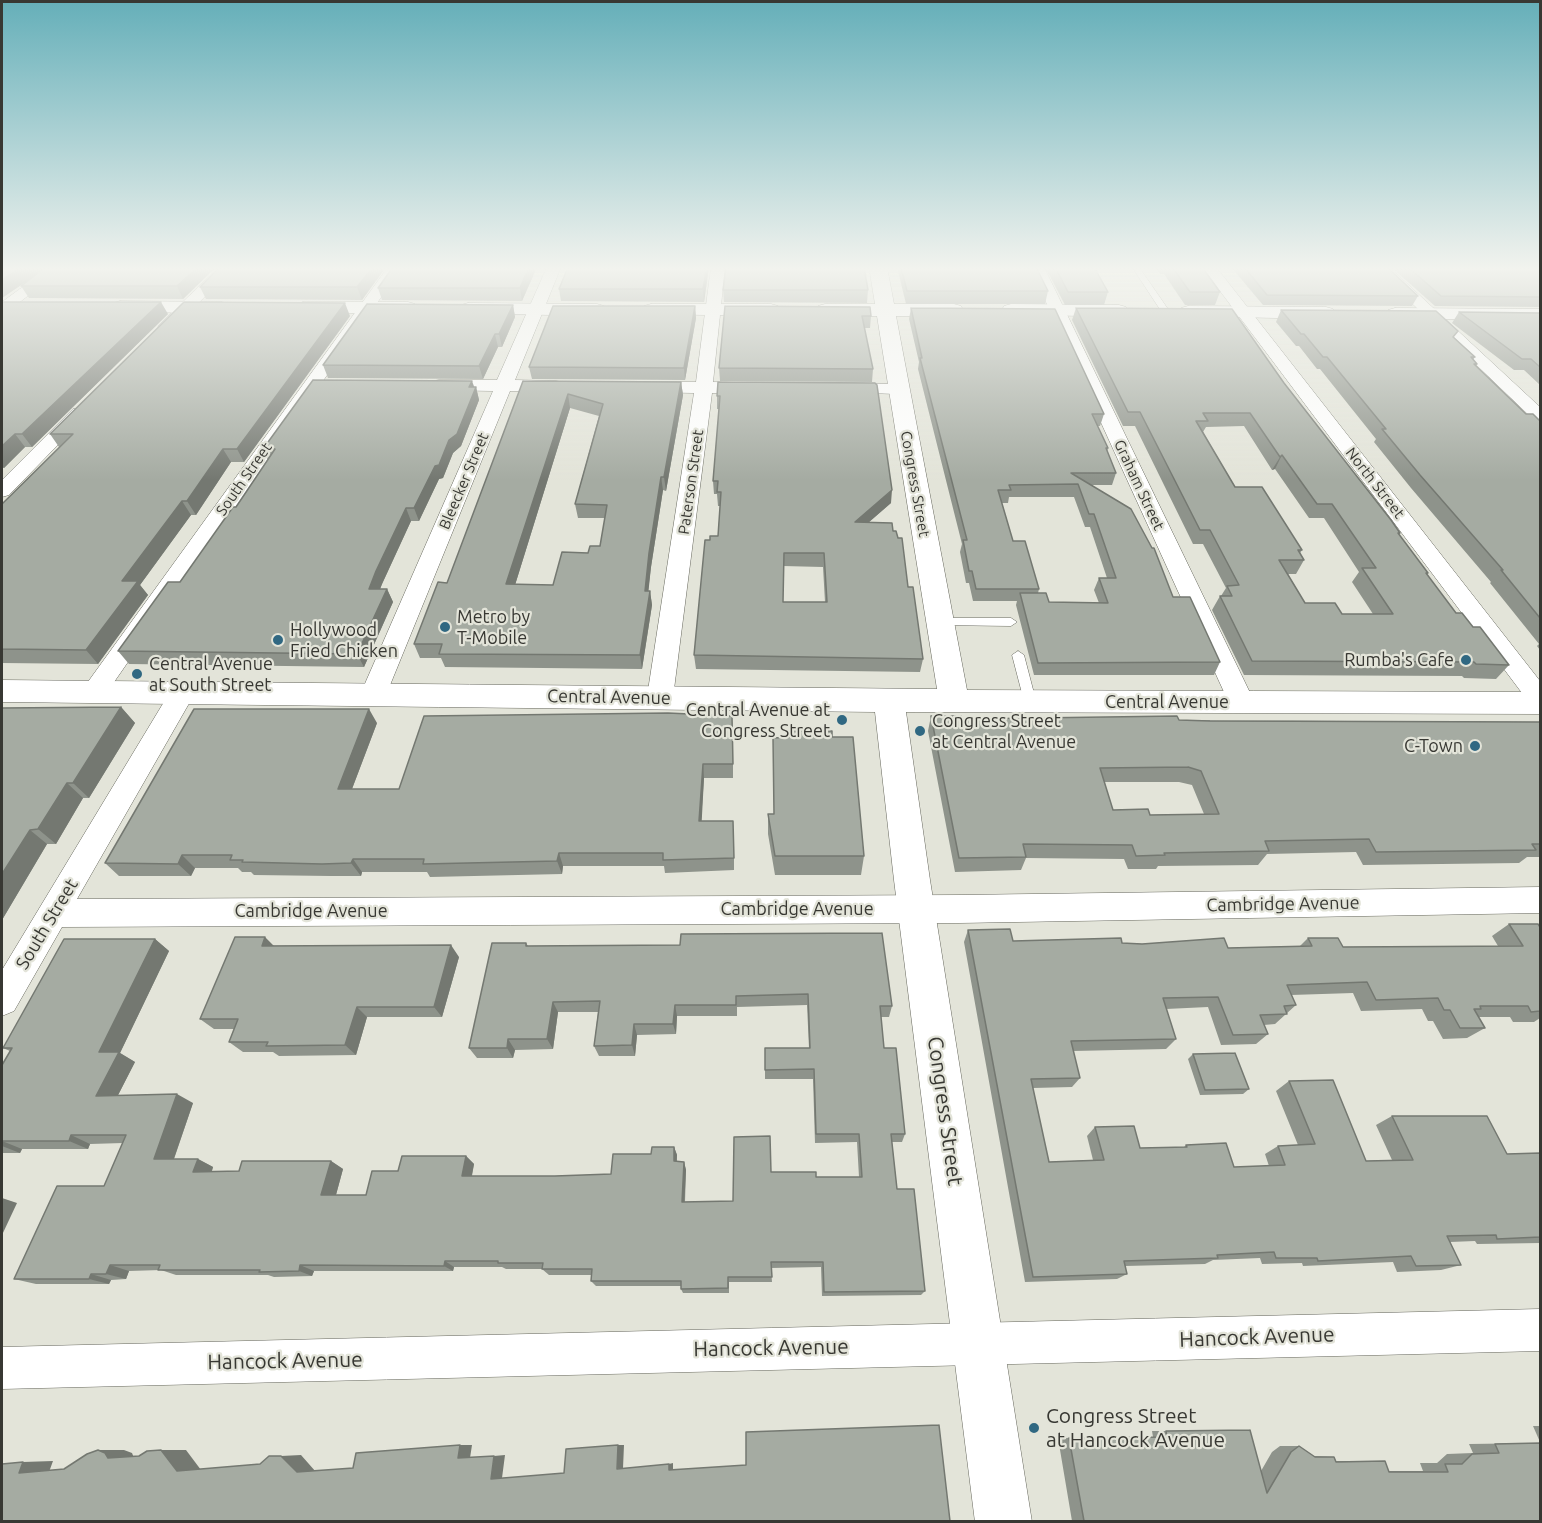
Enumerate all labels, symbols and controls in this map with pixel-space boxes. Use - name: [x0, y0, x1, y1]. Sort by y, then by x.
- street label: Paterson Street: [675, 428, 707, 536]
- street label: Bleecker Street: [435, 430, 493, 532]
- street label: Congress Street: [897, 430, 933, 538]
- street label: Graham Street: [1110, 437, 1168, 533]
- street label: South Street: [212, 439, 276, 519]
- street label: North Street: [1342, 444, 1408, 522]
- place label: Metro by T-Mobile: [457, 606, 530, 648]
- place label: Hollywood Fried Chicken: [290, 619, 398, 662]
- marker: Metro by T-Mobile: [438, 620, 452, 634]
- marker: Hollywood Fried Chicken: [271, 633, 285, 647]
- place label: Rumba's Cafe: [1344, 649, 1454, 671]
- place label: Central Avenue at South Street: [149, 653, 273, 696]
- marker: Rumba's Cafe: [1459, 653, 1473, 667]
- marker: Central Avenue at South Street: [130, 667, 144, 681]
- street label: Central Avenue: [547, 685, 671, 709]
- street label: Central Avenue: [1105, 691, 1229, 713]
- place label: Central Avenue at Congress Street: [686, 699, 830, 742]
- place label: Congress Street at Central Avenue: [932, 710, 1076, 752]
- marker: Central Avenue at Congress Street: [835, 713, 849, 727]
- marker: Congress Street at Central Avenue: [913, 724, 927, 738]
- place label: C-Town: [1404, 735, 1463, 757]
- marker: C-Town: [1468, 739, 1482, 753]
- street label: South Street: [11, 875, 83, 973]
- street label: Cambridge Avenue: [1206, 892, 1360, 916]
- street label: Cambridge Avenue: [720, 898, 874, 920]
- street label: Cambridge Avenue: [234, 900, 388, 922]
- street label: Congress Street: [922, 1035, 968, 1187]
- street label: Hancock Avenue: [1179, 1322, 1335, 1352]
- street label: Hancock Avenue: [693, 1334, 849, 1362]
- street label: Hancock Avenue: [207, 1347, 363, 1375]
- place label: Congress Street at Hancock Avenue: [1046, 1403, 1225, 1453]
- marker: Congress Street at Hancock Avenue: [1027, 1421, 1041, 1435]

